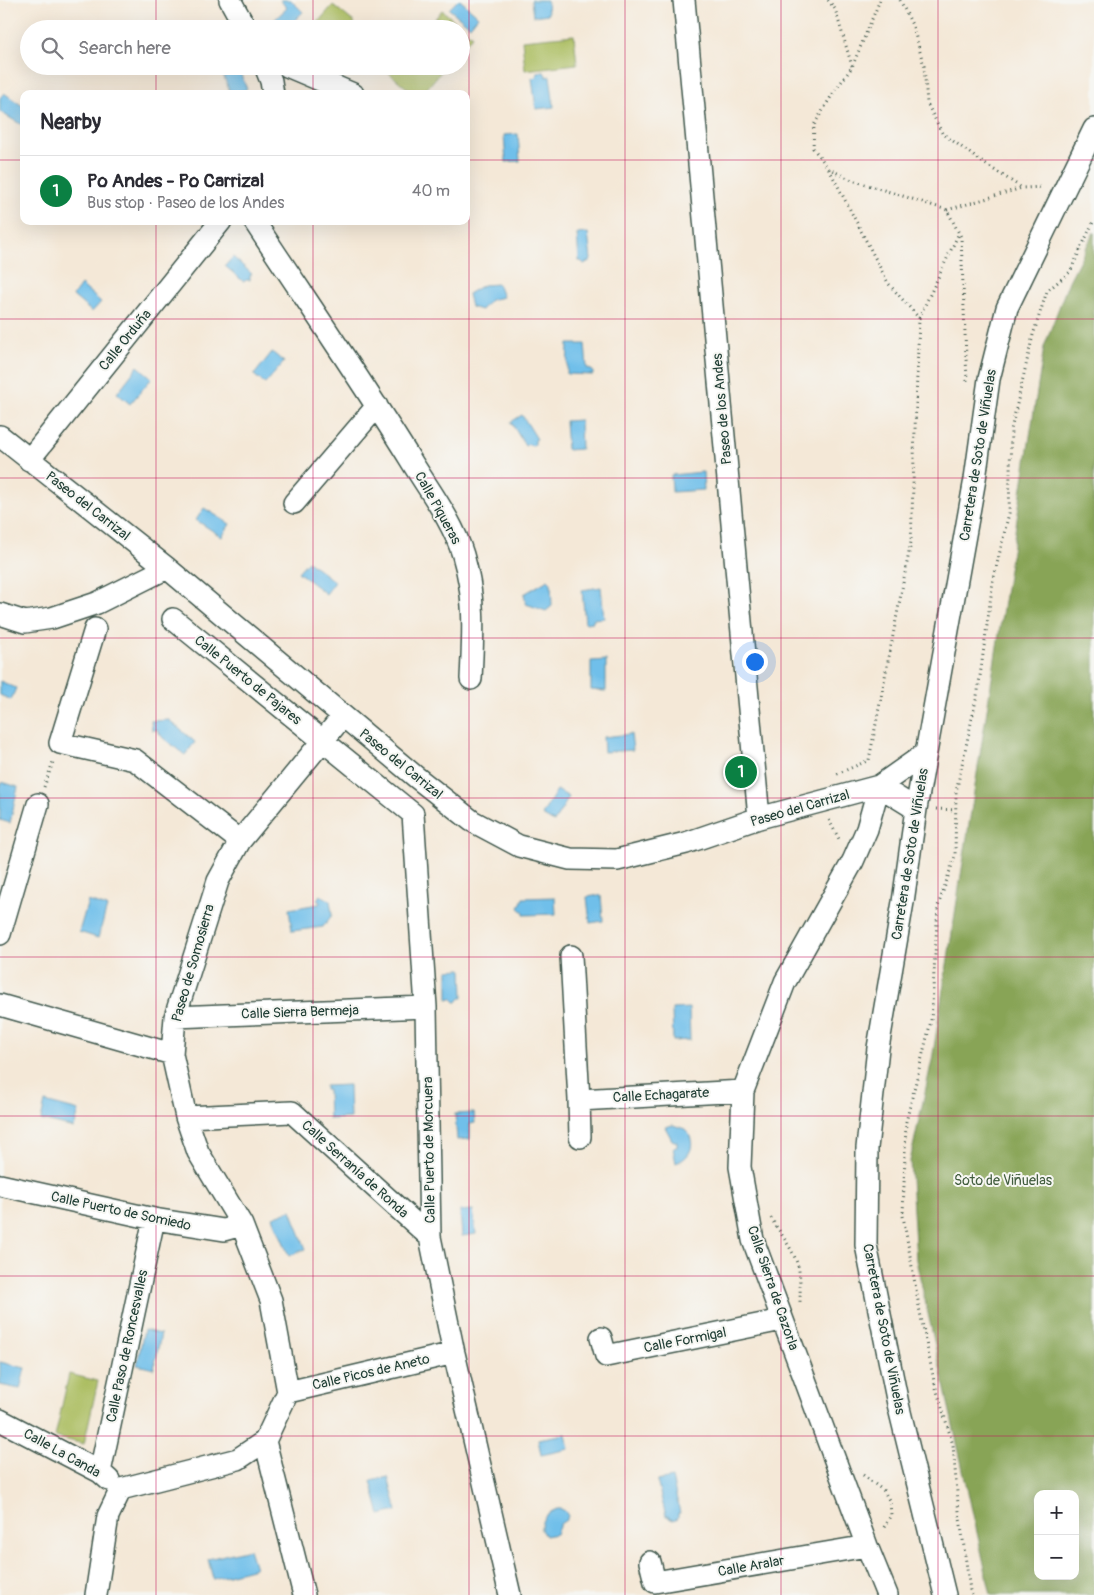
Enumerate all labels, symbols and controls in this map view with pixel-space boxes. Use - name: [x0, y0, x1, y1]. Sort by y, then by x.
- search box: [20, 20, 470, 75]
- icon: search: [38, 34, 66, 62]
- text: Search here: [78, 36, 171, 60]
- text: Nearby: [40, 109, 101, 136]
- text: Pº Andes - Pº Carrizal: [87, 169, 264, 193]
- text: 1: [53, 181, 59, 201]
- text: 40 m: [412, 181, 450, 201]
- text: Bus stop · Paseo de los Andes: [87, 193, 284, 213]
- street label: Calle Orduña: [95, 306, 155, 374]
- street label: Paseo de los Andes: [709, 352, 735, 465]
- street label: Carretera de Soto de Viñuelas: [956, 367, 1000, 542]
- street label: Paseo del Carrizal: [42, 468, 134, 544]
- street label: Calle Piqueras: [411, 469, 465, 548]
- street label: Calle Puerto de Pajares: [191, 632, 306, 729]
- your location: [742, 649, 768, 675]
- street label: Paseo del Carrizal: [356, 725, 446, 803]
- pin: 1: [725, 753, 757, 791]
- street label: Carretera de Soto de Viñuelas: [888, 766, 932, 941]
- street label: Paseo del Carrizal: [748, 786, 852, 830]
- street label: Paseo de Somosierra: [168, 902, 218, 1024]
- street label: Calle Sierra Bermeja: [241, 1001, 359, 1023]
- street label: Calle Puerto de Morcuera: [419, 1076, 439, 1224]
- street label: Calle Echagarate: [612, 1084, 710, 1106]
- street label: Calle Serranía de Ronda: [298, 1117, 412, 1221]
- park label: Soto de Viñuelas: [954, 1172, 1053, 1189]
- street label: Calle Puerto de Somiedo: [49, 1188, 193, 1234]
- street label: Calle Sierra de Cazorla: [744, 1223, 802, 1353]
- street label: Carretera de Soto de Viñuelas: [859, 1242, 909, 1417]
- street label: Calle Paso de Roncesvalles: [103, 1267, 152, 1424]
- street label: Calle Formigal: [642, 1324, 728, 1356]
- street label: Calle Picos de Aneto: [311, 1350, 432, 1394]
- street label: Calle La Canda: [21, 1425, 103, 1481]
- map controls: [1034, 1490, 1079, 1580]
- button: +: [1034, 1490, 1079, 1535]
- button: −: [1034, 1535, 1079, 1580]
- street label: Calle Aralar: [716, 1552, 786, 1580]

